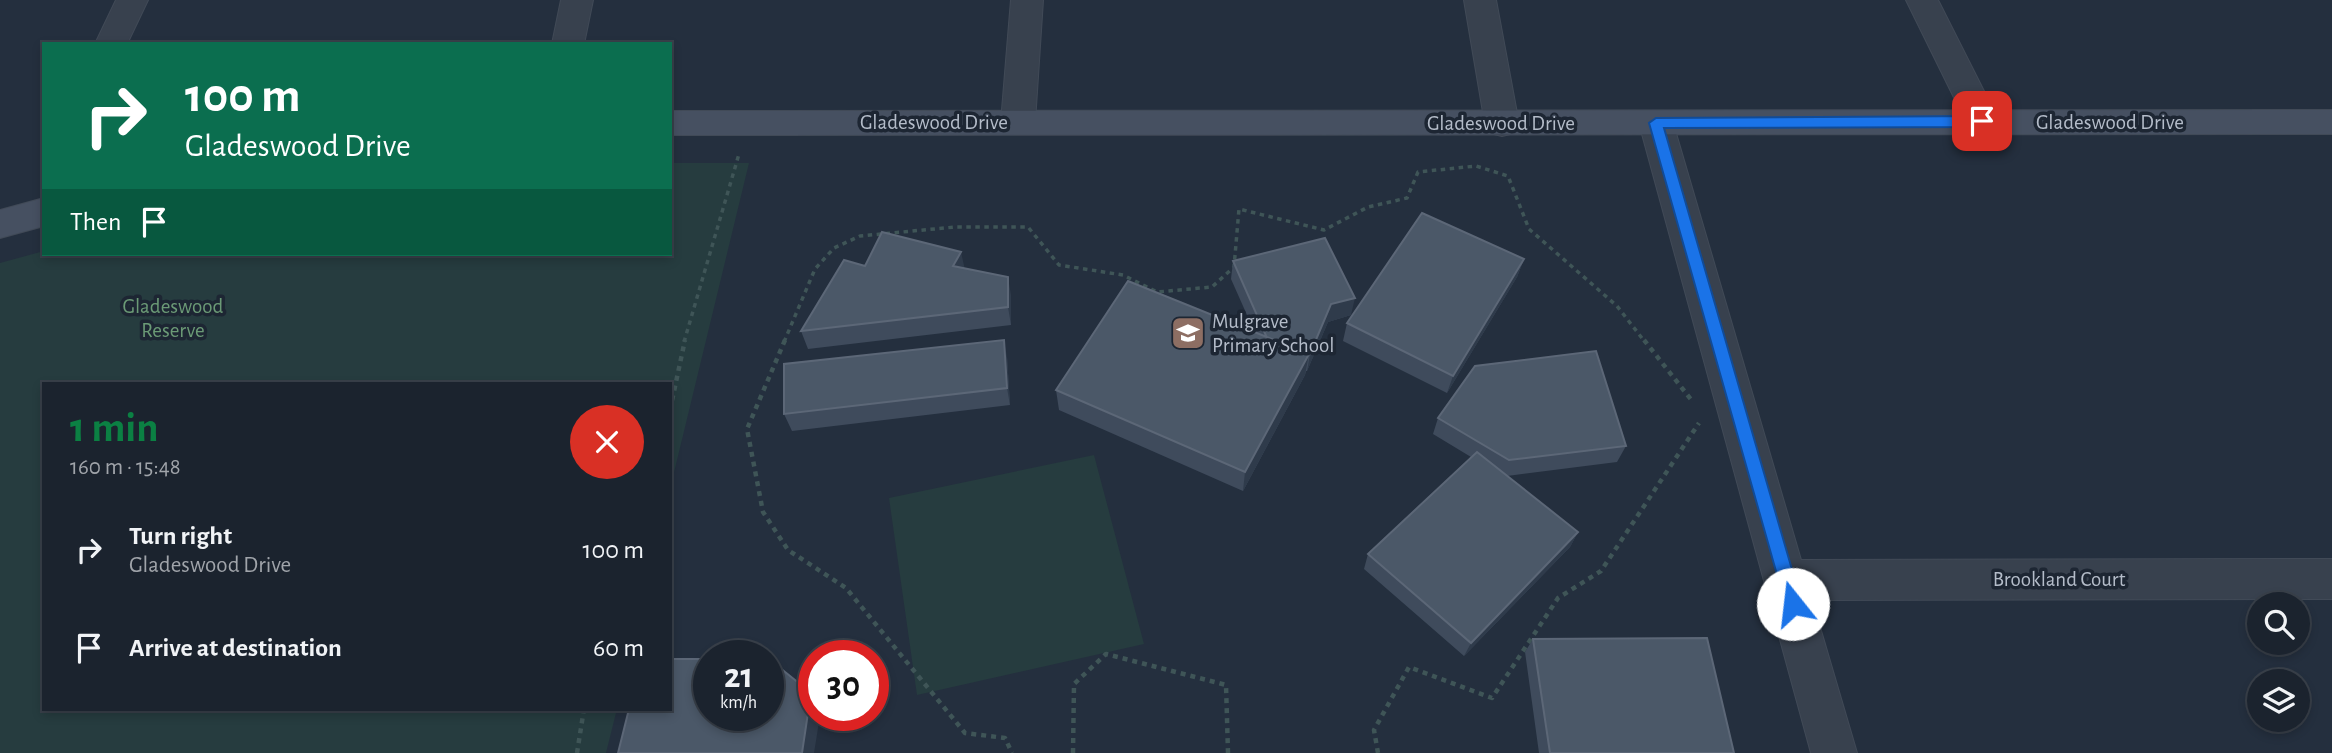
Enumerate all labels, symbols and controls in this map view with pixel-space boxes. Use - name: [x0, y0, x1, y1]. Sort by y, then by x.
- icon: right: [70, 70, 161, 161]
- text: 100 m: [185, 72, 301, 121]
- pin: [1952, 91, 2012, 151]
- icon: arrive: [1963, 102, 2001, 140]
- street label: Gladeswood Drive: [860, 112, 1008, 133]
- street label: Gladeswood Drive: [2036, 112, 2184, 133]
- street label: Gladeswood Drive: [1427, 113, 1575, 134]
- text: Gladeswood Drive: [185, 130, 411, 162]
- icon: arrive: [135, 203, 173, 241]
- text: Then: [70, 209, 121, 235]
- park label: Gladeswood Reserve: [123, 296, 224, 341]
- place label: Mulgrave Primary School: [1212, 311, 1335, 356]
- school or university icon: Mulgrave Primary School: [1169, 314, 1207, 352]
- button: close: [570, 405, 644, 479]
- text: 1 min: [70, 407, 159, 449]
- text: 160 m · 15:48: [70, 456, 181, 479]
- text: Turn right: [129, 523, 232, 549]
- icon: right: [70, 531, 108, 569]
- text: 100 m: [583, 537, 644, 563]
- text: Gladeswood Drive: [129, 554, 291, 577]
- position arrow: [1756, 567, 1830, 641]
- street label: Brookland Court: [1993, 569, 2126, 590]
- map controls: [2247, 592, 2310, 732]
- button: search: [2247, 592, 2310, 655]
- icon: arrive: [70, 629, 108, 667]
- text: Arrive at destination: [129, 635, 342, 661]
- text: 60 m: [593, 635, 644, 661]
- speed limit sign: 30: [798, 640, 889, 731]
- text: 21: [724, 659, 753, 694]
- button: layers: [2247, 669, 2310, 732]
- text: km/h: [720, 694, 757, 712]

